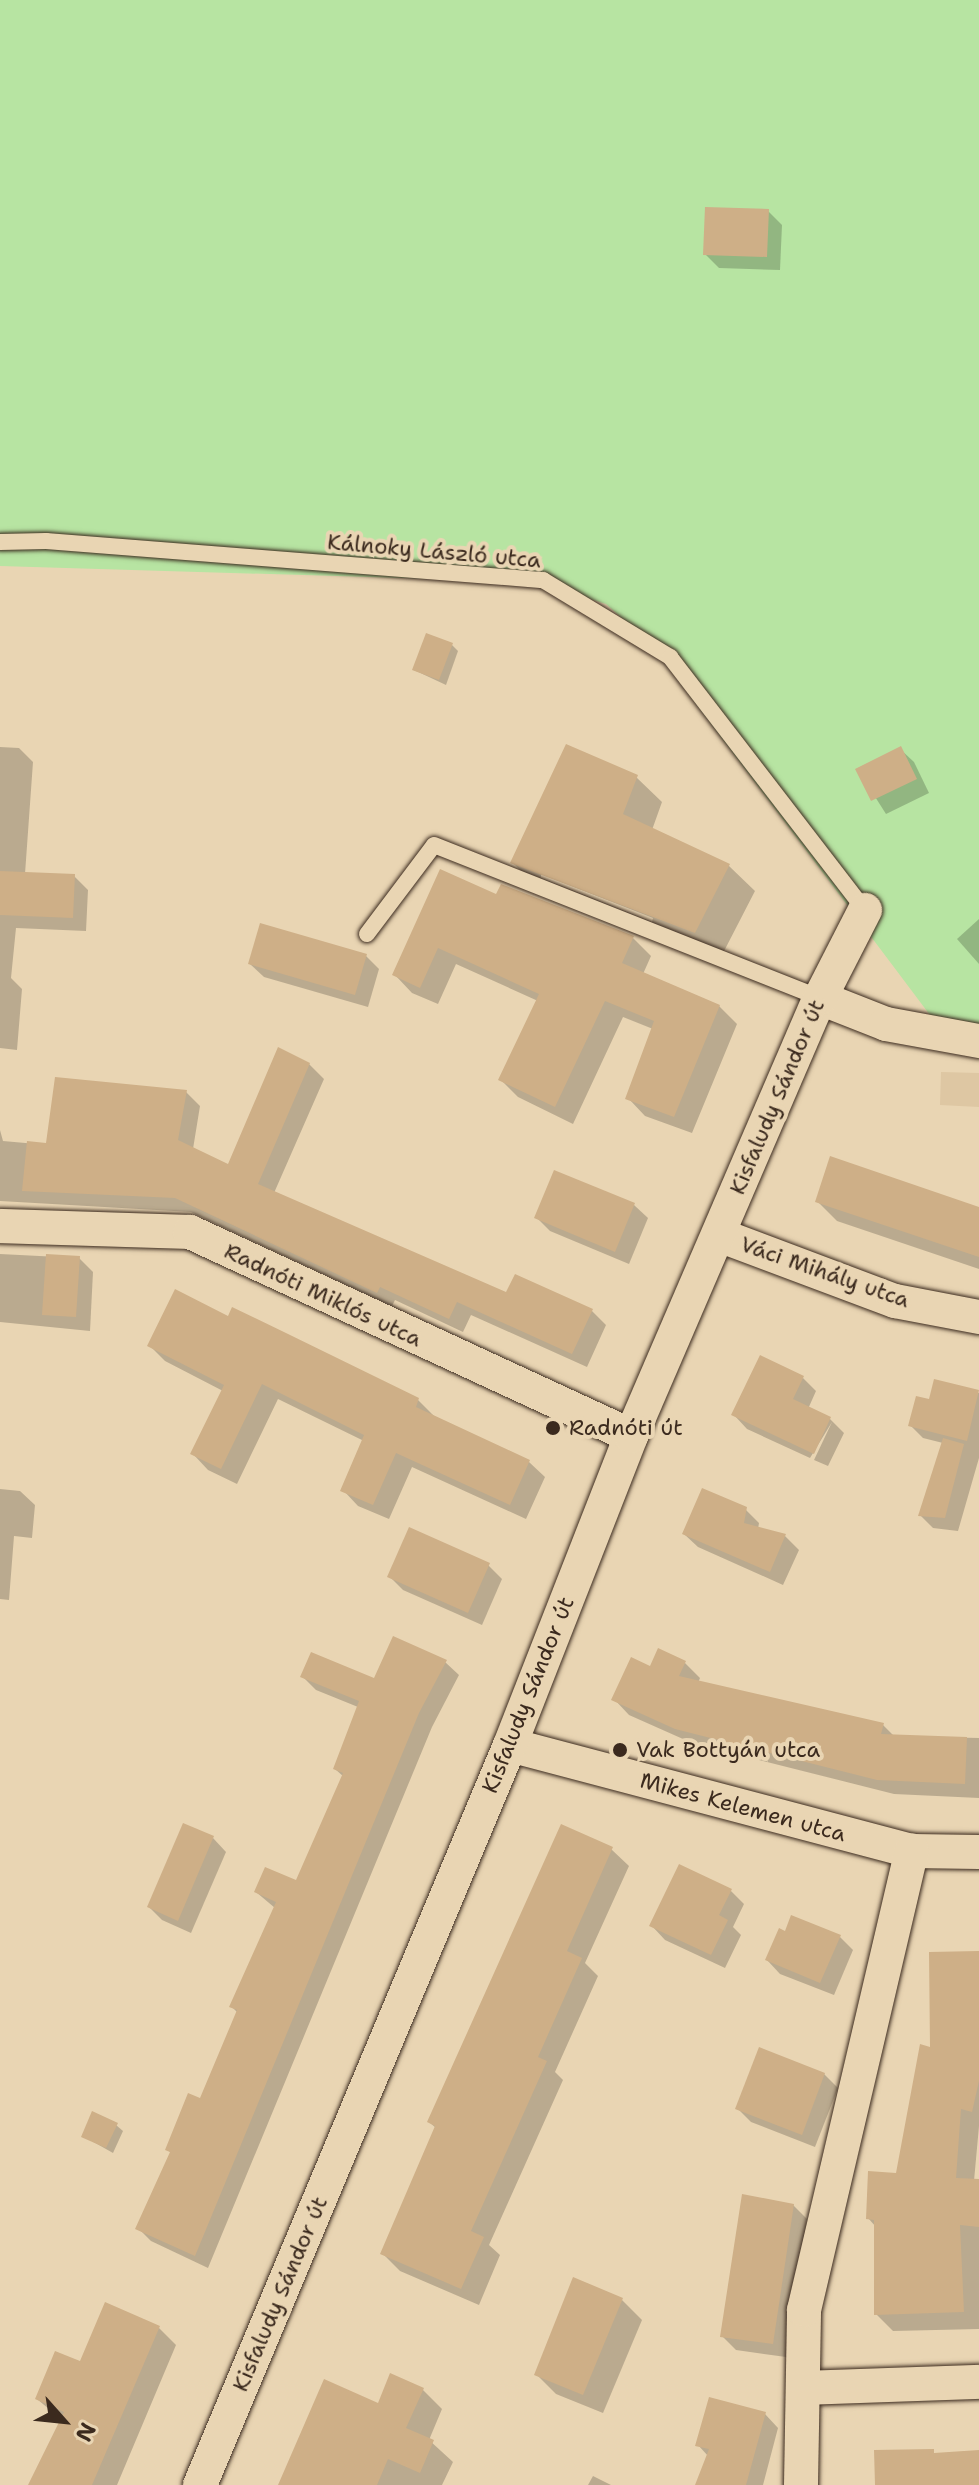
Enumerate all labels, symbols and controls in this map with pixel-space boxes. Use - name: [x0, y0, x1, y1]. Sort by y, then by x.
- street label: Kálnoky László utca: [326, 529, 542, 573]
- street label: Kisfaludy Sándor út: [724, 995, 830, 1199]
- street label: Váci Mihály utca: [737, 1231, 913, 1313]
- street label: Radnóti Miklós utca: [220, 1238, 426, 1352]
- place label: Radnóti út: [569, 1415, 683, 1441]
- marker: Radnóti út: [544, 1419, 562, 1437]
- street label: Kisfaludy Sándor út: [477, 1593, 579, 1797]
- place label: Vak Bottyán utca: [636, 1737, 820, 1763]
- marker: Vak Bottyán utca: [611, 1741, 629, 1759]
- street label: Mikes Kelemen utca: [637, 1767, 849, 1847]
- street label: Kisfaludy Sándor út: [227, 2192, 333, 2396]
- north arrow: [24, 2381, 104, 2461]
- text: N: [69, 2418, 103, 2446]

